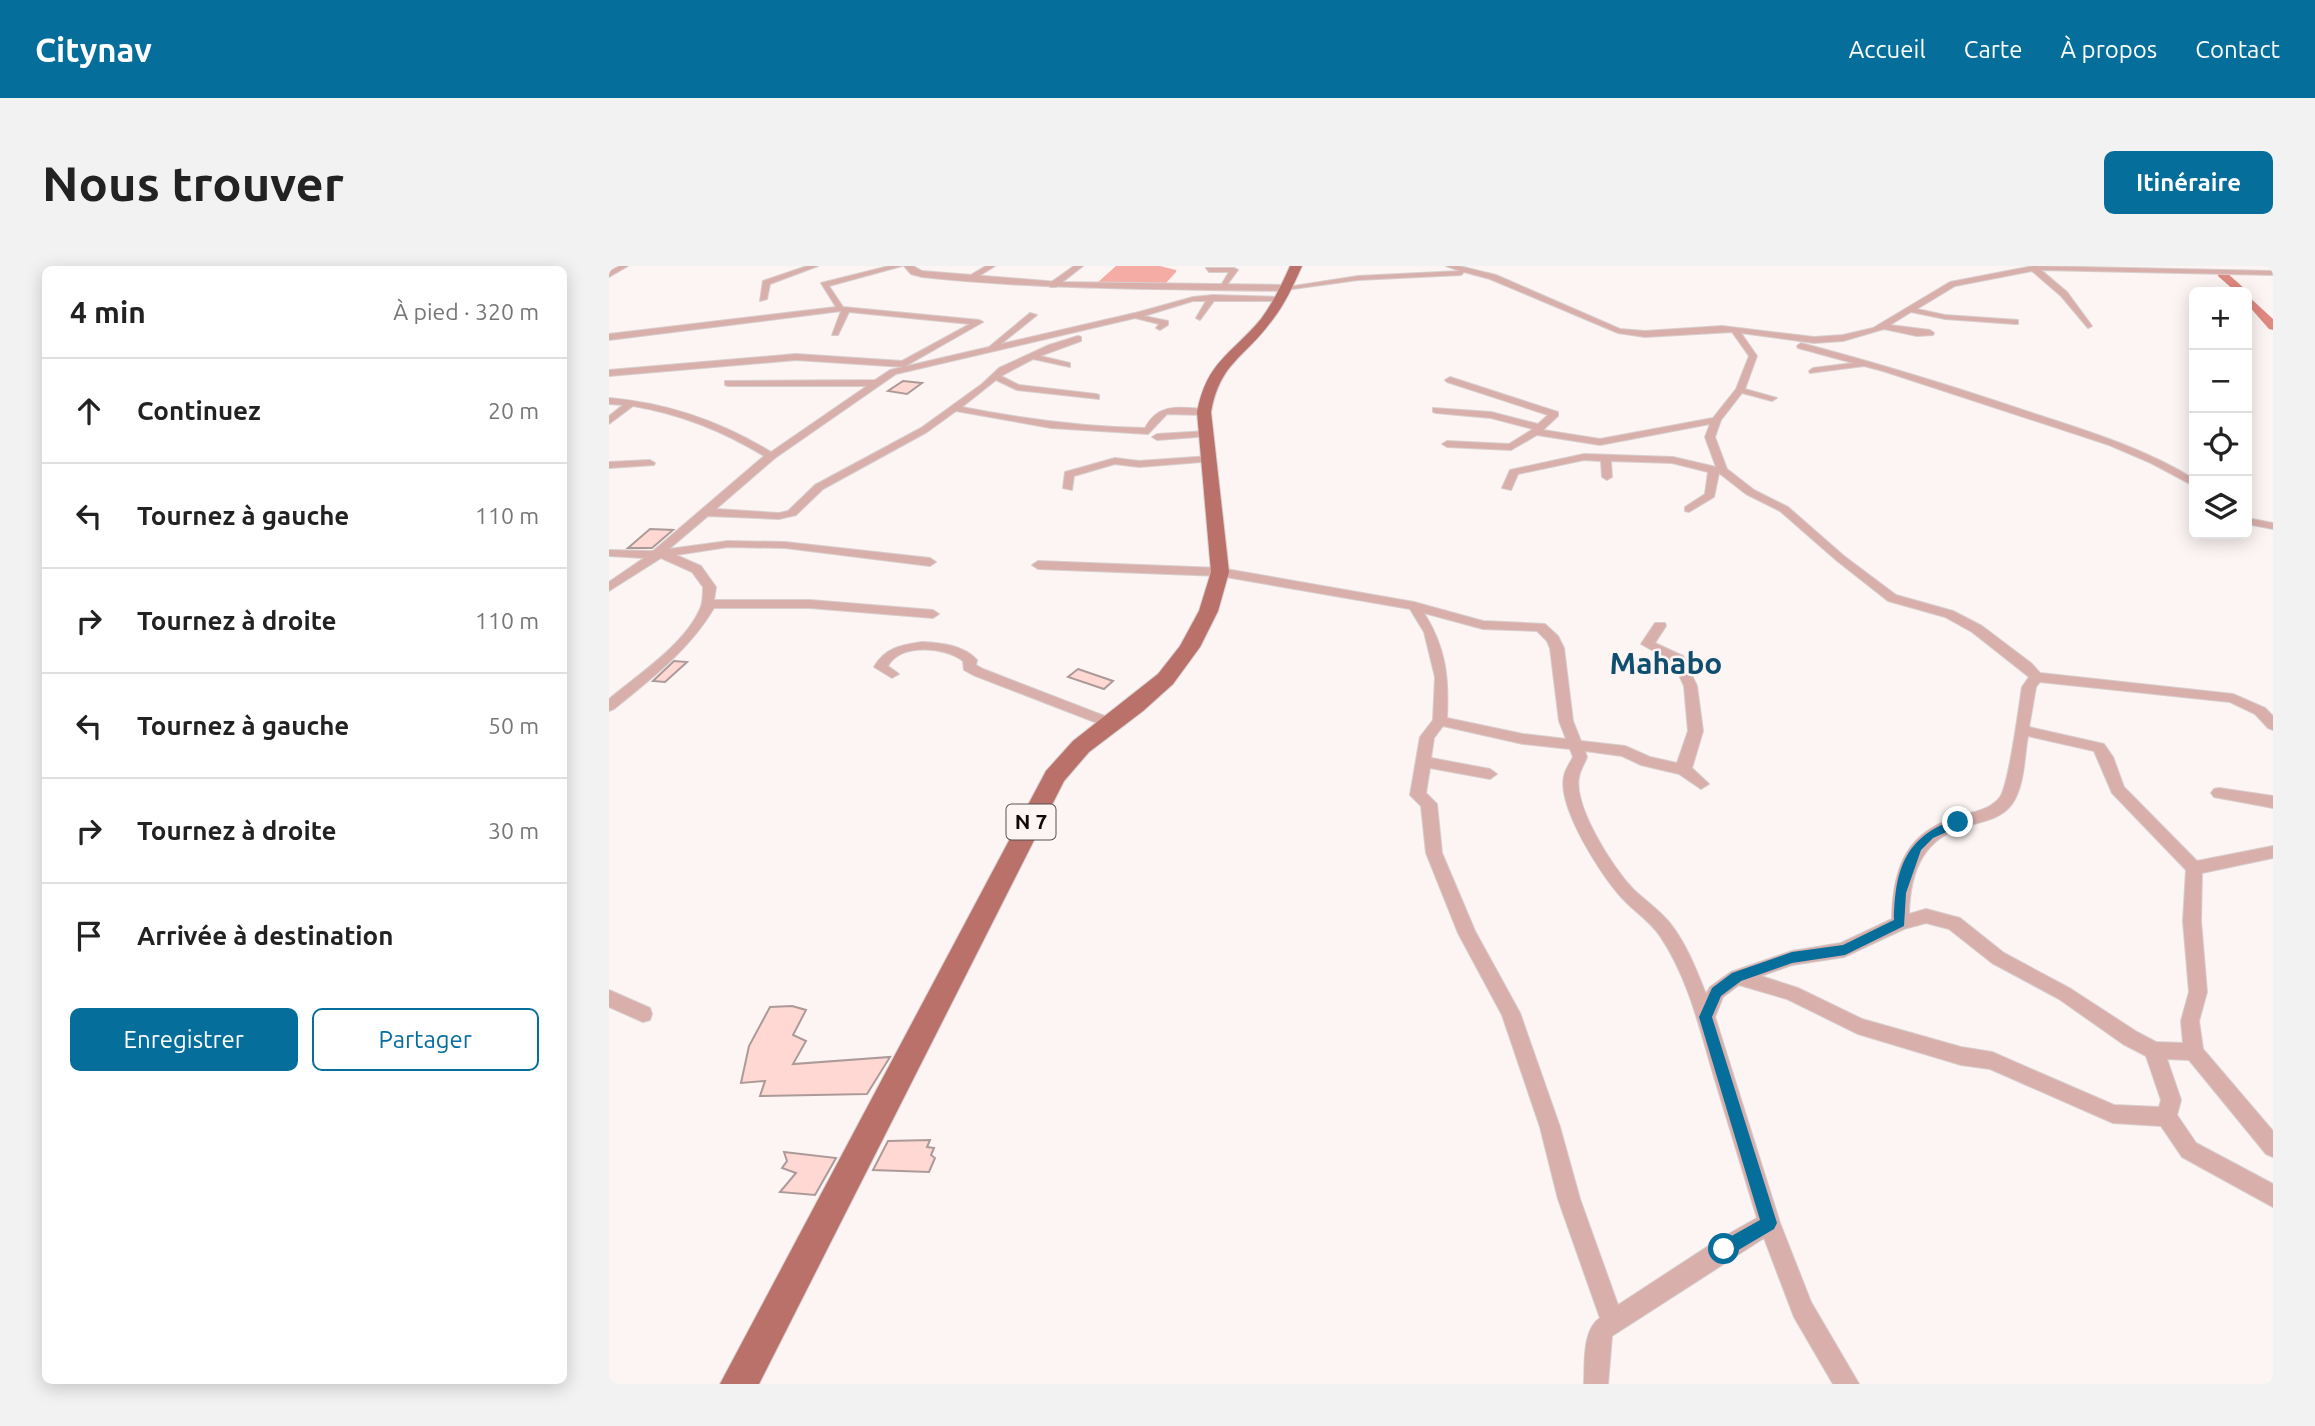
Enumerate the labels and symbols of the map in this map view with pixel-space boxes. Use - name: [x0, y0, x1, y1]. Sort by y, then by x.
- district label: Mahabo: [1610, 646, 1722, 680]
- road number: N 7: [1007, 804, 1055, 840]
- route end: [1942, 806, 1973, 837]
- route start: [1708, 1233, 1739, 1264]

